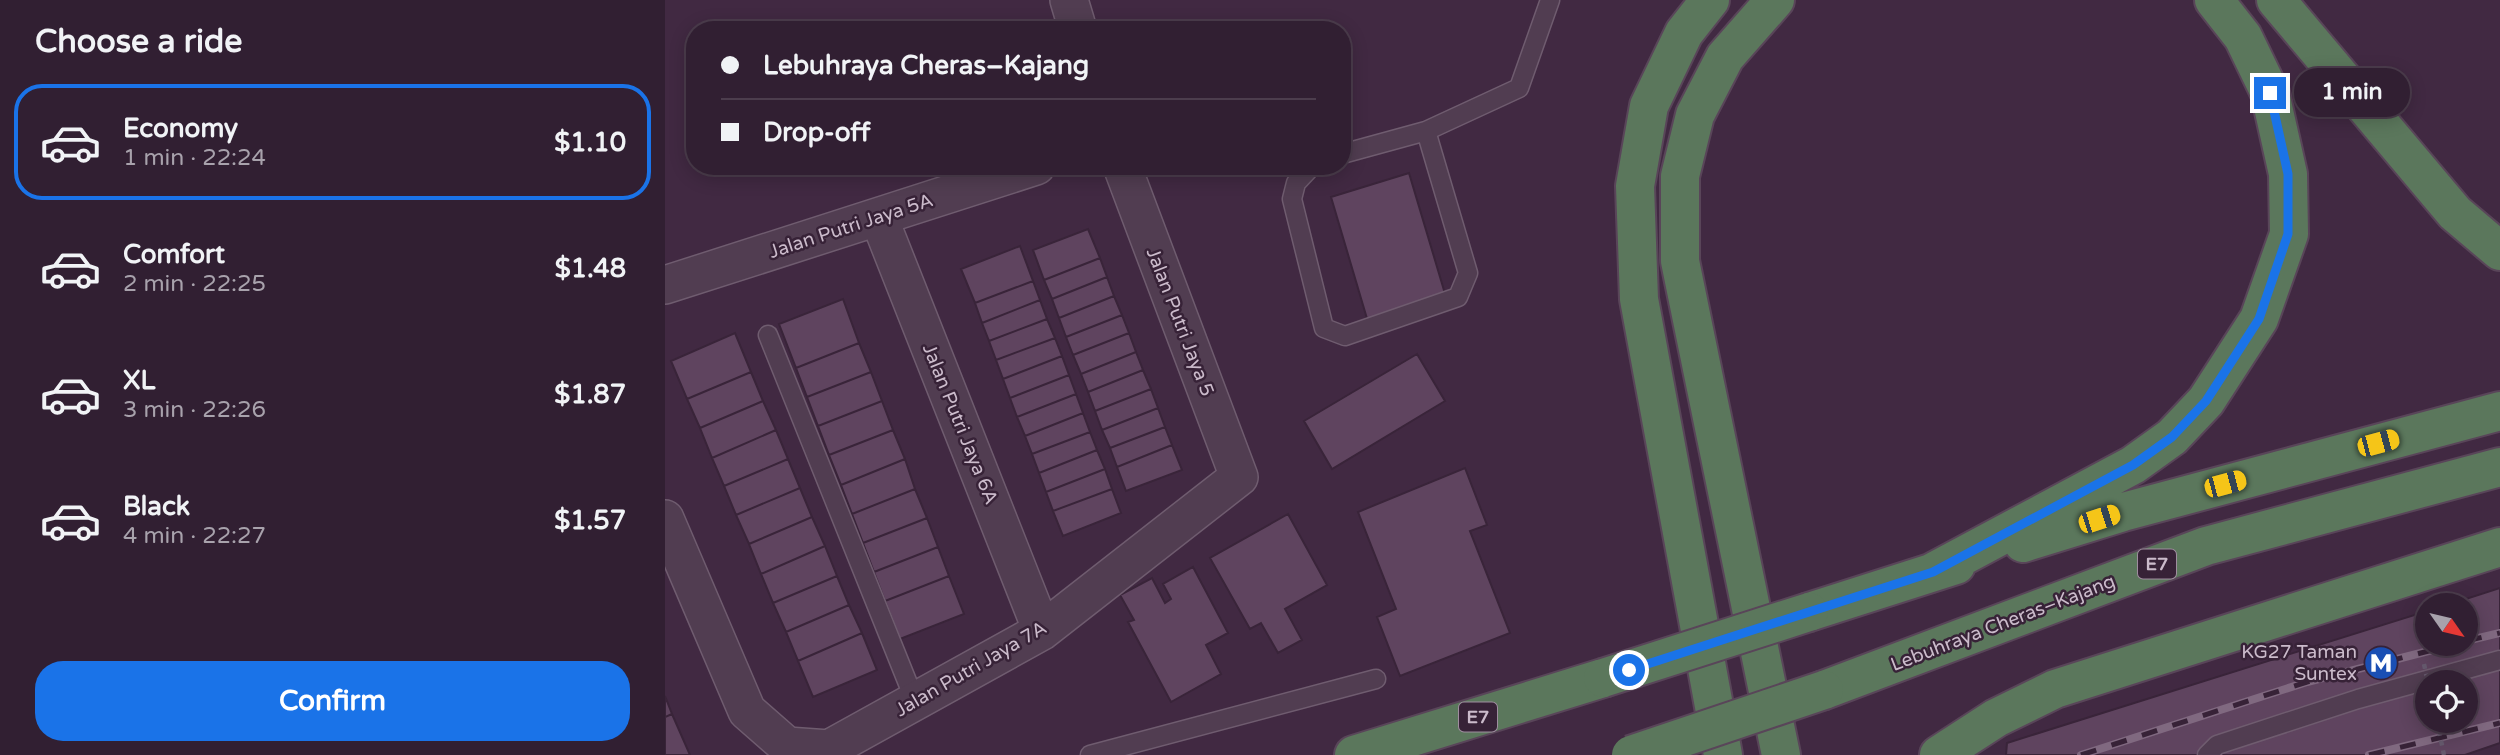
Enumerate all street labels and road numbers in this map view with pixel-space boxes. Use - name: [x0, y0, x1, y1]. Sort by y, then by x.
- street label: Jalan Putri Jaya 5A: [766, 189, 936, 263]
- street label: Jalan Putri Jaya 5: [1142, 245, 1218, 399]
- street label: Jalan Putri Jaya 6A: [918, 341, 1002, 507]
- road number: E7: [2138, 550, 2176, 578]
- street label: Lebuhraya Cheras–Kajang: [1888, 570, 2118, 676]
- street label: Jalan Putri Jaya 7A: [891, 617, 1051, 721]
- road number: E7: [1459, 702, 1497, 732]

